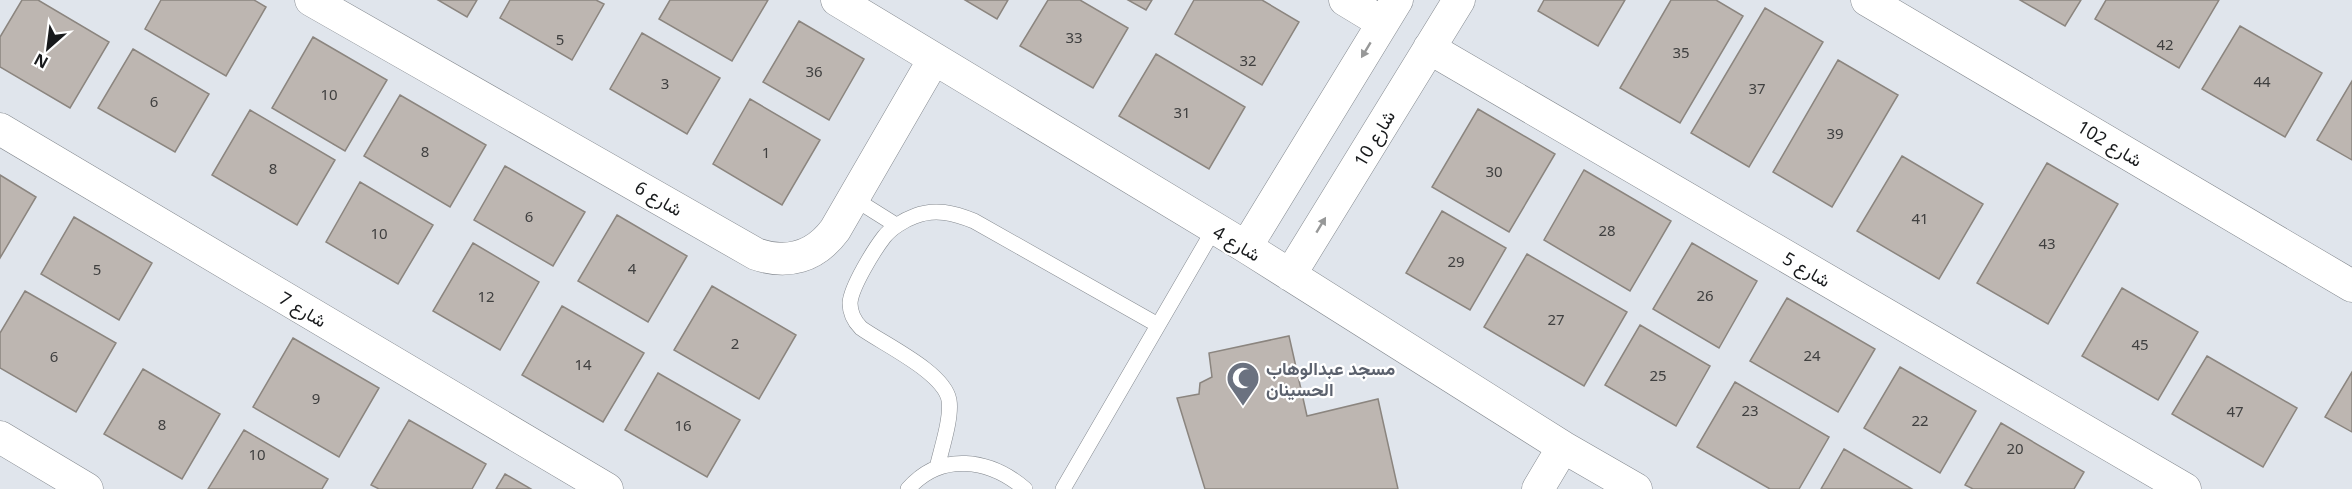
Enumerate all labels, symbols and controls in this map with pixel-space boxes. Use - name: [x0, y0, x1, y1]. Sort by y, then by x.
- north arrow: [18, 18, 78, 78]
- house number: 33: [1065, 27, 1083, 47]
- house number: 5: [556, 29, 564, 49]
- house number: 42: [2156, 34, 2174, 54]
- one-way arrow: [1361, 42, 1372, 58]
- house number: 35: [1672, 42, 1690, 62]
- text: N: [30, 48, 52, 74]
- house number: 32: [1239, 50, 1257, 70]
- house number: 36: [805, 61, 823, 81]
- house number: 44: [2253, 71, 2271, 91]
- house number: 3: [661, 73, 669, 93]
- house number: 37: [1748, 78, 1766, 98]
- house number: 10: [320, 84, 338, 104]
- house number: 6: [150, 91, 158, 111]
- house number: 31: [1173, 102, 1191, 122]
- street label: شارع 10: [1348, 105, 1401, 171]
- street label: شارع 102: [2073, 114, 2147, 173]
- house number: 39: [1826, 123, 1844, 143]
- house number: 8: [421, 141, 429, 161]
- house number: 1: [762, 142, 770, 162]
- house number: 8: [269, 158, 277, 178]
- house number: 30: [1485, 161, 1503, 181]
- street label: شارع 6: [630, 175, 687, 222]
- house number: 6: [525, 206, 533, 226]
- house number: 41: [1911, 208, 1929, 228]
- one-way arrow: [1315, 217, 1326, 233]
- street label: شارع 4: [1208, 220, 1265, 267]
- house number: 28: [1598, 220, 1616, 240]
- house number: 10: [370, 223, 388, 243]
- house number: 43: [2038, 233, 2056, 253]
- street label: شارع 5: [1778, 246, 1835, 293]
- house number: 29: [1447, 251, 1465, 271]
- house number: 4: [628, 258, 637, 278]
- house number: 5: [93, 259, 101, 279]
- house number: 26: [1696, 285, 1714, 305]
- street label: شارع 7: [274, 286, 331, 333]
- house number: 12: [477, 286, 495, 306]
- house number: 27: [1547, 309, 1565, 329]
- house number: 2: [731, 333, 739, 353]
- house number: 45: [2131, 334, 2149, 354]
- house number: 24: [1803, 345, 1821, 365]
- house number: 6: [50, 346, 58, 366]
- house number: 14: [574, 354, 592, 374]
- place label: مسجد عبدالوهاب الحسينان: [1266, 356, 1395, 401]
- mosque icon: مسجد عبدالوهاب الحسينان: [1225, 360, 1261, 407]
- house number: 25: [1649, 365, 1667, 385]
- house number: 9: [312, 388, 320, 408]
- house number: 23: [1741, 400, 1759, 420]
- house number: 47: [2226, 401, 2244, 421]
- house number: 22: [1911, 410, 1929, 430]
- house number: 8: [158, 414, 166, 434]
- house number: 16: [674, 415, 692, 435]
- house number: 20: [2006, 438, 2024, 458]
- house number: 10: [248, 444, 266, 464]

